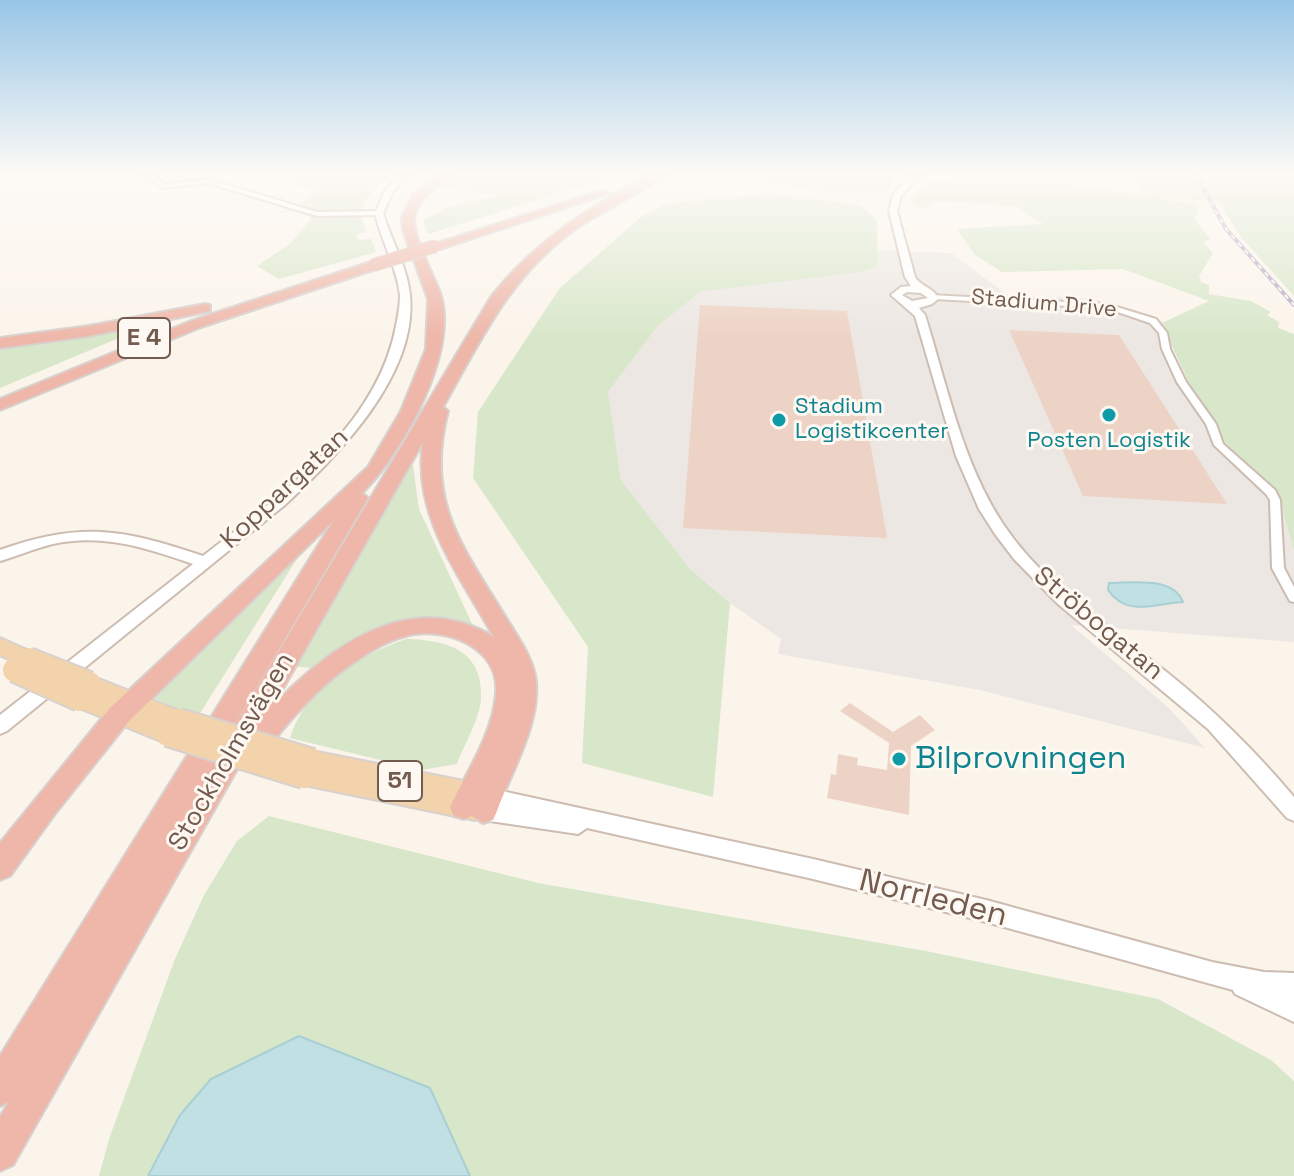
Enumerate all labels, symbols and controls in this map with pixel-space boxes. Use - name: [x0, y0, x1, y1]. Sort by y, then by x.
- street label: Stadium Drive: [970, 284, 1118, 324]
- road number: E 4: [118, 318, 170, 358]
- place label: Stadium Logistikcenter: [795, 394, 949, 446]
- marker: Posten Logistik: [1100, 406, 1118, 424]
- marker: Stadium Logistikcenter: [770, 411, 788, 429]
- street label: Koppargatan: [215, 422, 355, 556]
- place label: Posten Logistik: [1027, 428, 1191, 454]
- street label: Ströbogatan: [1027, 561, 1169, 687]
- street label: Stockholmsvägen: [163, 648, 301, 856]
- place label: Bilprovningen: [915, 740, 1126, 778]
- marker: Bilprovningen: [890, 750, 908, 768]
- road number: 51: [378, 761, 422, 801]
- street label: Norrleden: [855, 862, 1011, 936]

